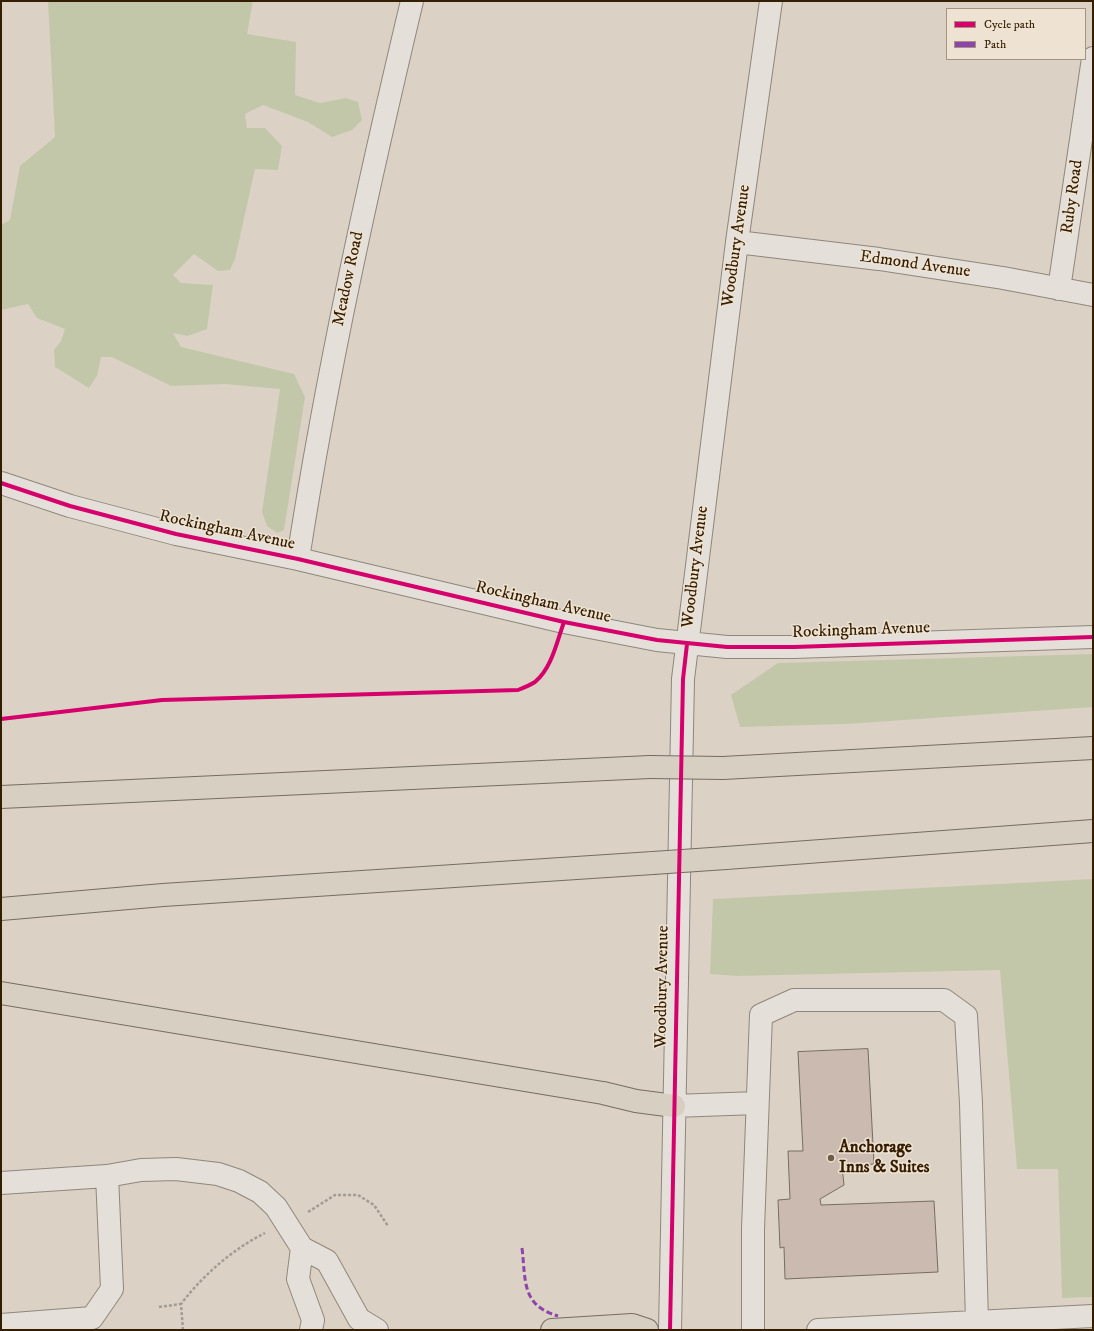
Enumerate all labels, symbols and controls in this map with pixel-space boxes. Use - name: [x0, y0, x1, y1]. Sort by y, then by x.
- legend: [946, 8, 1086, 60]
- text: Cycle path: [984, 17, 1035, 32]
- text: Path: [984, 37, 1006, 52]
- street label: Ruby Road: [1058, 159, 1088, 235]
- street label: Woodbury Avenue: [718, 184, 756, 308]
- street label: Meadow Road: [329, 230, 369, 328]
- street label: Edmond Avenue: [858, 247, 972, 283]
- street label: Woodbury Avenue: [678, 505, 714, 629]
- street label: Rockingham Avenue: [157, 507, 297, 555]
- street label: Rockingham Avenue: [473, 577, 613, 629]
- street label: Rockingham Avenue: [792, 618, 930, 644]
- street label: Woodbury Avenue: [652, 925, 674, 1049]
- place label: Anchorage Inns & Suites: [839, 1138, 929, 1178]
- marker: Anchorage Inns & Suites: [826, 1153, 836, 1163]

